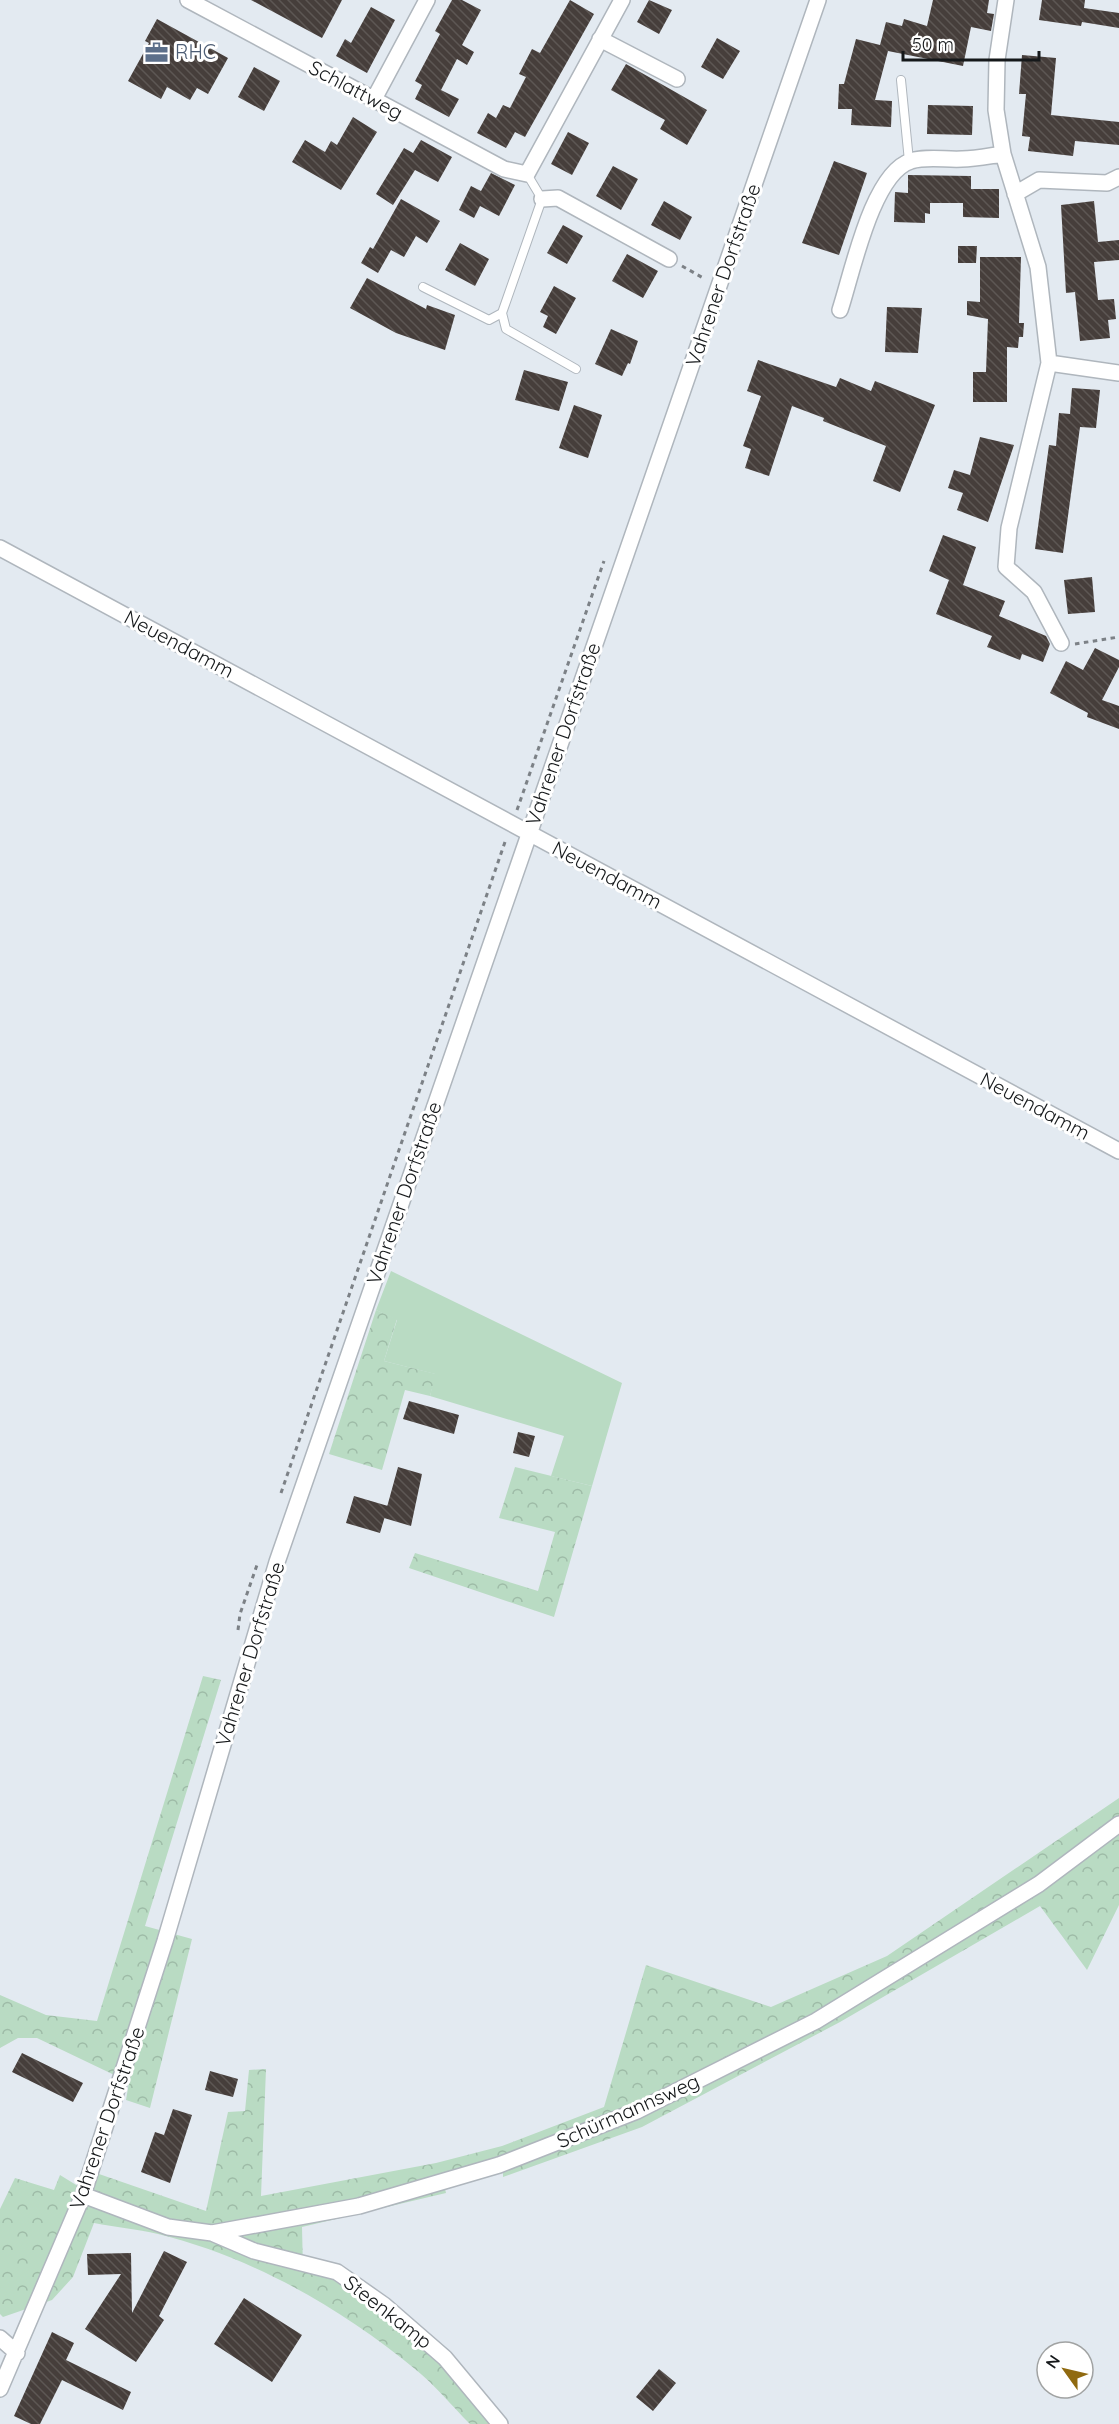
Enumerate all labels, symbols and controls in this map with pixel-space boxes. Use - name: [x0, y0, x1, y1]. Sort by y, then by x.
- scale bar: [903, 24, 1040, 62]
- text: 50 m: [912, 33, 954, 56]
- office icon: RHC: [144, 39, 170, 65]
- place label: RHC: [175, 39, 216, 64]
- street label: Schlattweg: [305, 54, 407, 125]
- street label: Vahrener Dorfstraße: [679, 180, 766, 370]
- street label: Neuendamm: [120, 604, 238, 683]
- street label: Vahrener Dorfstraße: [519, 639, 606, 829]
- street label: Neuendamm: [548, 835, 666, 914]
- street label: Neuendamm: [976, 1066, 1094, 1145]
- street label: Vahrener Dorfstraße: [360, 1098, 447, 1288]
- street label: Vahrener Dorfstraße: [210, 1558, 290, 1749]
- street label: Vahrener Dorfstraße: [63, 2023, 150, 2213]
- street label: Schürmannsweg: [553, 2068, 703, 2153]
- street label: Steenkamp: [339, 2269, 437, 2354]
- north arrow: [1035, 2340, 1095, 2400]
- text: N: [1041, 2351, 1064, 2372]

